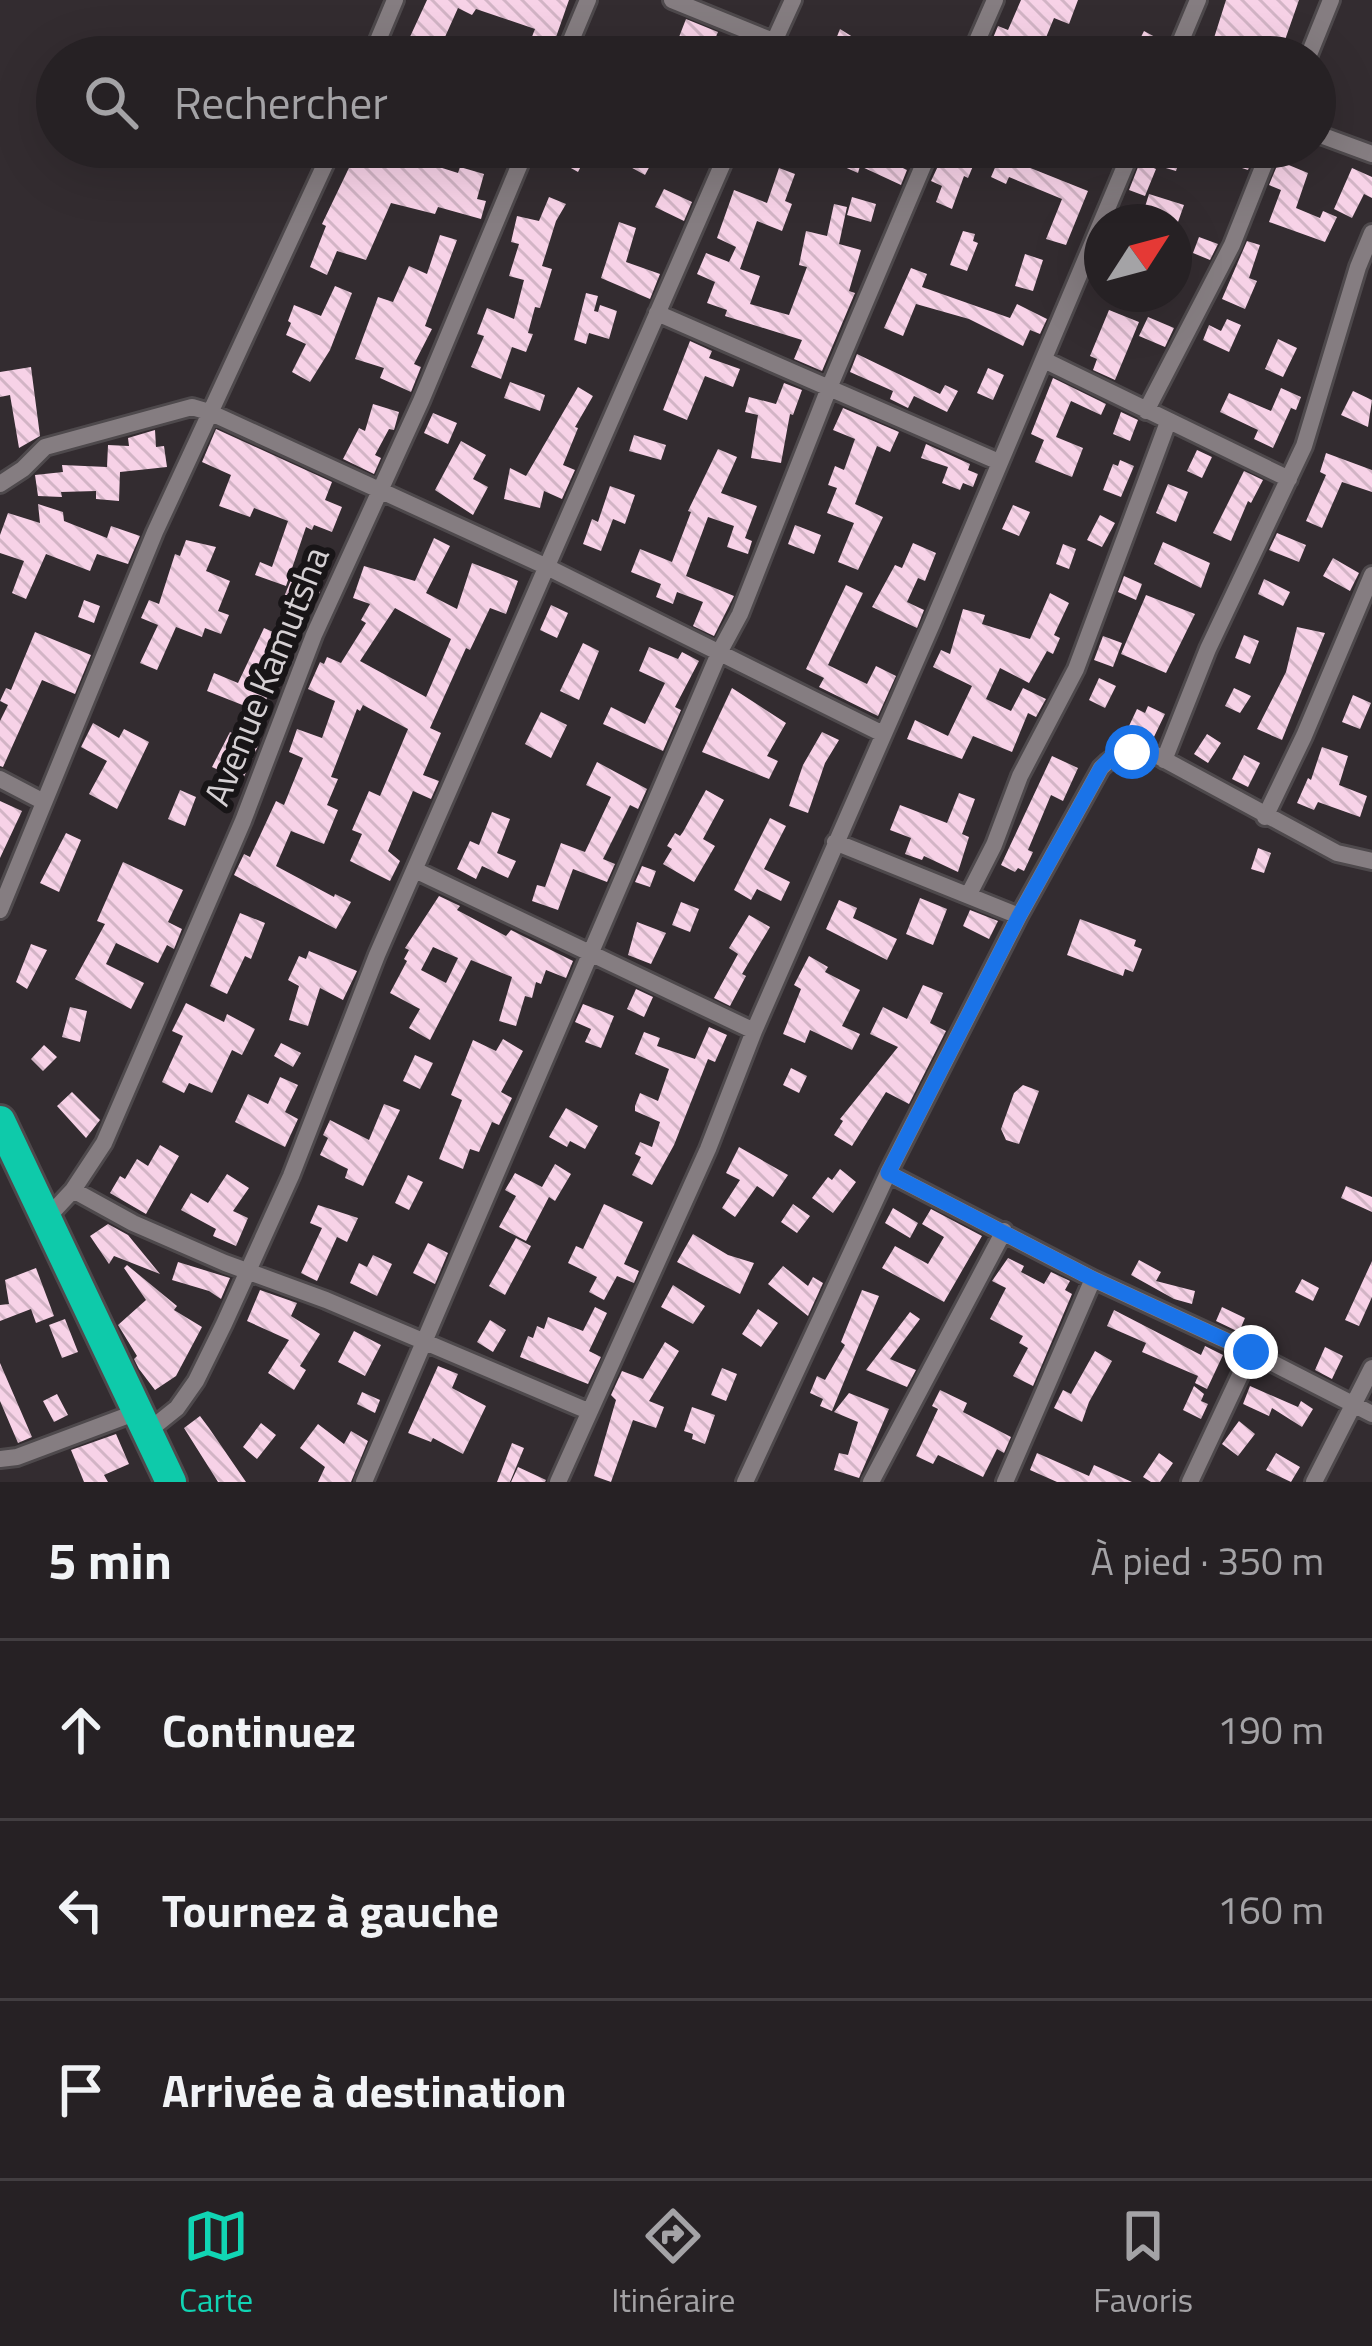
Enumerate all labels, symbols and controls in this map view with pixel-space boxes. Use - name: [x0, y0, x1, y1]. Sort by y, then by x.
- search box: [36, 36, 1336, 168]
- text: Rechercher: [174, 68, 388, 136]
- icon: search: [78, 69, 144, 135]
- north arrow: [1084, 204, 1192, 312]
- street label: Avenue Kamutsha: [189, 538, 343, 814]
- route start: [1105, 725, 1159, 779]
- route end: [1224, 1325, 1278, 1379]
- text: 5 min: [48, 1521, 172, 1599]
- text: À pied · 350 m: [1090, 1531, 1324, 1590]
- text: Continuez: [162, 1696, 356, 1764]
- icon: ahead: [48, 1697, 114, 1763]
- text: 190 m: [1217, 1700, 1324, 1759]
- text: Tournez à gauche: [162, 1876, 499, 1944]
- icon: left: [48, 1877, 114, 1943]
- text: 160 m: [1217, 1880, 1324, 1939]
- text: Arrivée à destination: [162, 2056, 567, 2124]
- icon: arrive: [48, 2057, 114, 2123]
- tab: Carte: [179, 2203, 253, 2325]
- tab: Itinéraire: [611, 2203, 735, 2325]
- tab: Favoris: [1093, 2203, 1193, 2325]

